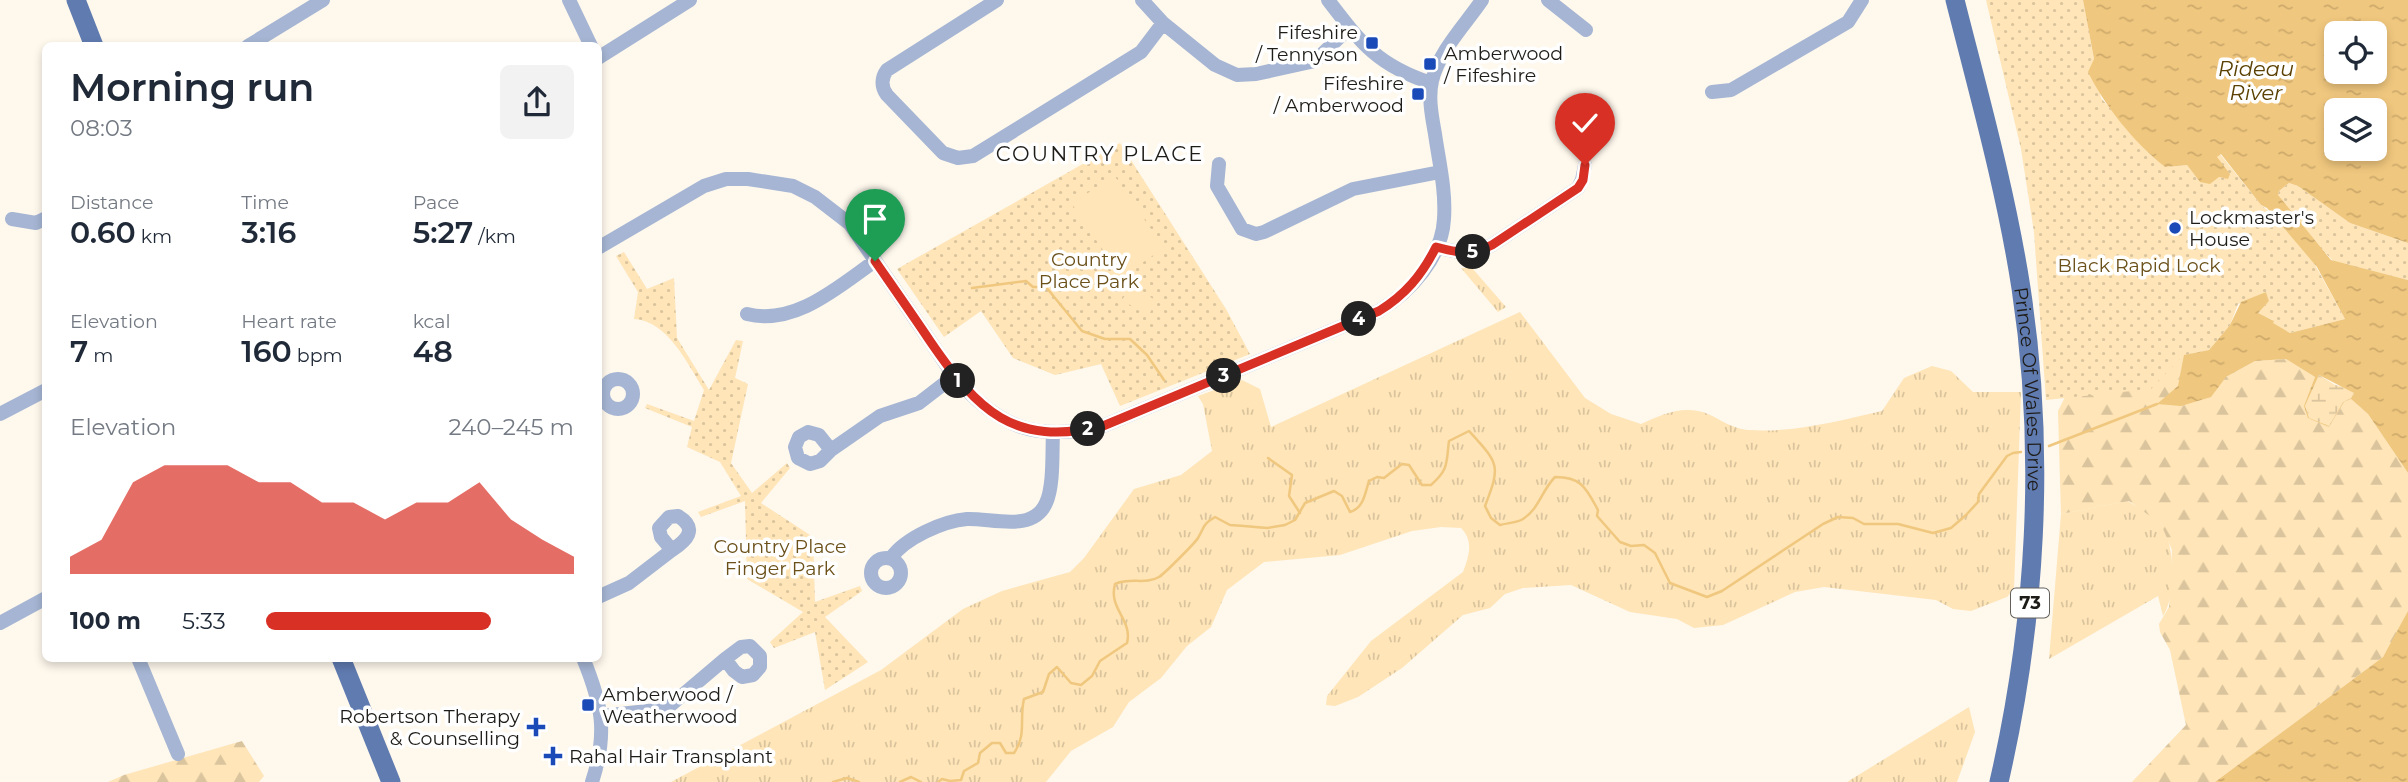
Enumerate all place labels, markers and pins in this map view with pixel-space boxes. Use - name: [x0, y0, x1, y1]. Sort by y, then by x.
- place label: Fifeshire / Tennyson: [1255, 21, 1358, 66]
- marker: Fifeshire / Tennyson: [1364, 35, 1380, 51]
- place label: Amberwood / Fifeshire: [1443, 42, 1563, 87]
- marker: Amberwood / Fifeshire: [1422, 56, 1438, 72]
- place label: Fifeshire / Amberwood: [1272, 72, 1404, 117]
- marker: Fifeshire / Amberwood: [1410, 86, 1426, 102]
- pin: [1555, 93, 1615, 165]
- pin: [845, 189, 905, 261]
- place label: Lockmaster's House: [2189, 206, 2314, 251]
- marker: Lockmaster's House: [2167, 220, 2183, 236]
- pin: 5: [1456, 234, 1490, 270]
- pin: 4: [1342, 302, 1376, 336]
- pin: 3: [1206, 358, 1242, 394]
- pin: 1: [940, 364, 976, 398]
- pin: 2: [1070, 412, 1106, 446]
- place label: Amberwood / Weatherwood: [602, 683, 738, 728]
- marker: Amberwood / Weatherwood: [580, 697, 596, 713]
- place label: Robertson Therapy & Counselling: [339, 705, 521, 750]
- marker: Robertson Therapy & Counselling: [526, 717, 546, 737]
- place label: Rahal Hair Transplant: [569, 745, 773, 768]
- marker: Rahal Hair Transplant: [543, 746, 563, 766]

